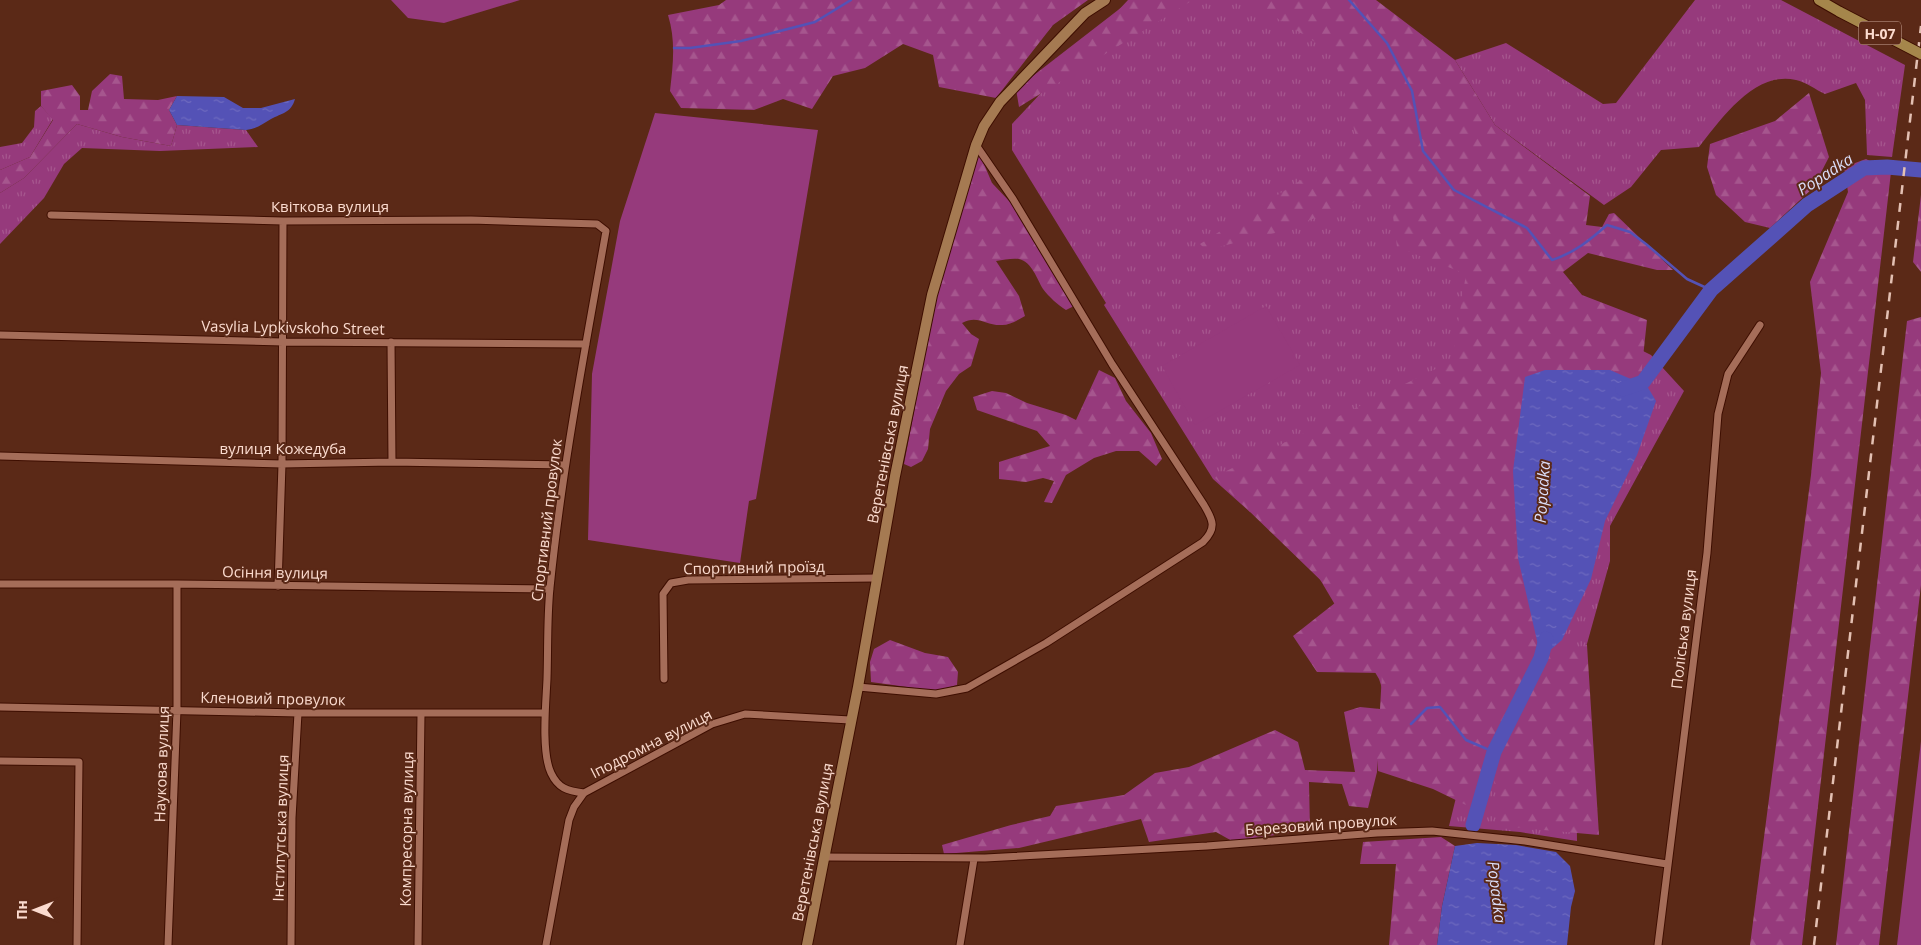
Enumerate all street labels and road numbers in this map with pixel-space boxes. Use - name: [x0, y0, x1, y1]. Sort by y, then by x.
- road number: Н-07: [1859, 22, 1901, 44]
- street label: Квіткова вулиця: [271, 196, 389, 216]
- street label: Vasylia Lypkivskoho Street: [201, 315, 385, 339]
- street label: Веретенівська вулиця: [862, 363, 912, 525]
- street label: Спортивний провулок: [526, 437, 566, 602]
- street label: вулиця Кожедуба: [220, 438, 346, 458]
- street label: Спортивний проїзд: [683, 556, 825, 578]
- street label: Осіння вулиця: [222, 561, 328, 583]
- street label: Поліська вулиця: [1666, 568, 1700, 690]
- street label: Кленовий провулок: [200, 687, 346, 709]
- street label: Іподромна вулиця: [587, 704, 715, 782]
- street label: Наукова вулиця: [149, 705, 173, 823]
- street label: Компресорна вулиця: [395, 751, 417, 907]
- street label: Інститутська вулиця: [267, 754, 293, 902]
- street label: Веретенівська вулиця: [787, 761, 837, 923]
- street label: Березовий провулок: [1244, 809, 1398, 839]

